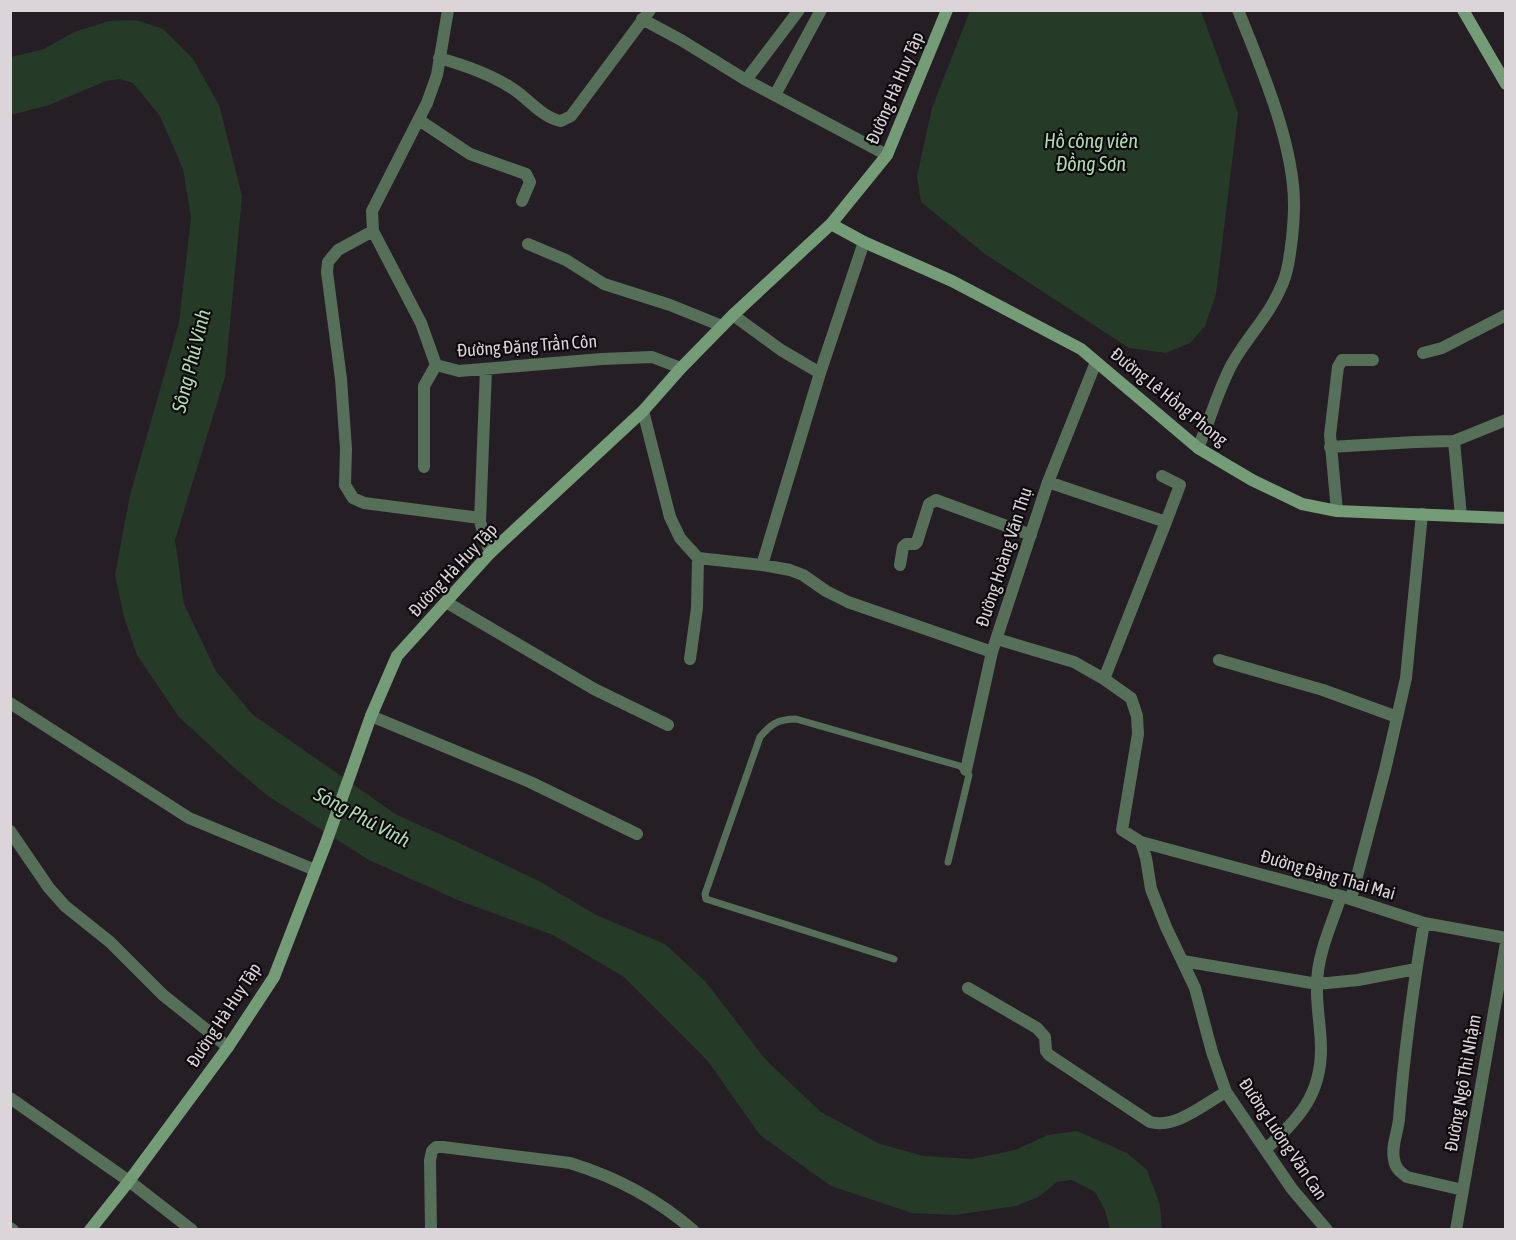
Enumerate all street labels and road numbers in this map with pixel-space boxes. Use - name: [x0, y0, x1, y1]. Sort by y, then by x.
- street label: Đường Hà Huy Tập: [861, 28, 928, 147]
- street label: Đường Đặng Trần Côn: [456, 329, 598, 361]
- street label: Đường Lê Hồng Phong: [1107, 342, 1233, 450]
- street label: Đường Hoàng Văn Thụ: [971, 485, 1036, 629]
- street label: Đường Hà Huy Tập: [404, 519, 501, 621]
- street label: Đường Đặng Thai Mai: [1258, 845, 1398, 904]
- street label: Đường Hà Huy Tập: [182, 959, 265, 1071]
- street label: Đường Ngô Thì Nhậm: [1440, 1013, 1485, 1153]
- street label: Đường Lương Văn Can: [1235, 1074, 1332, 1204]

